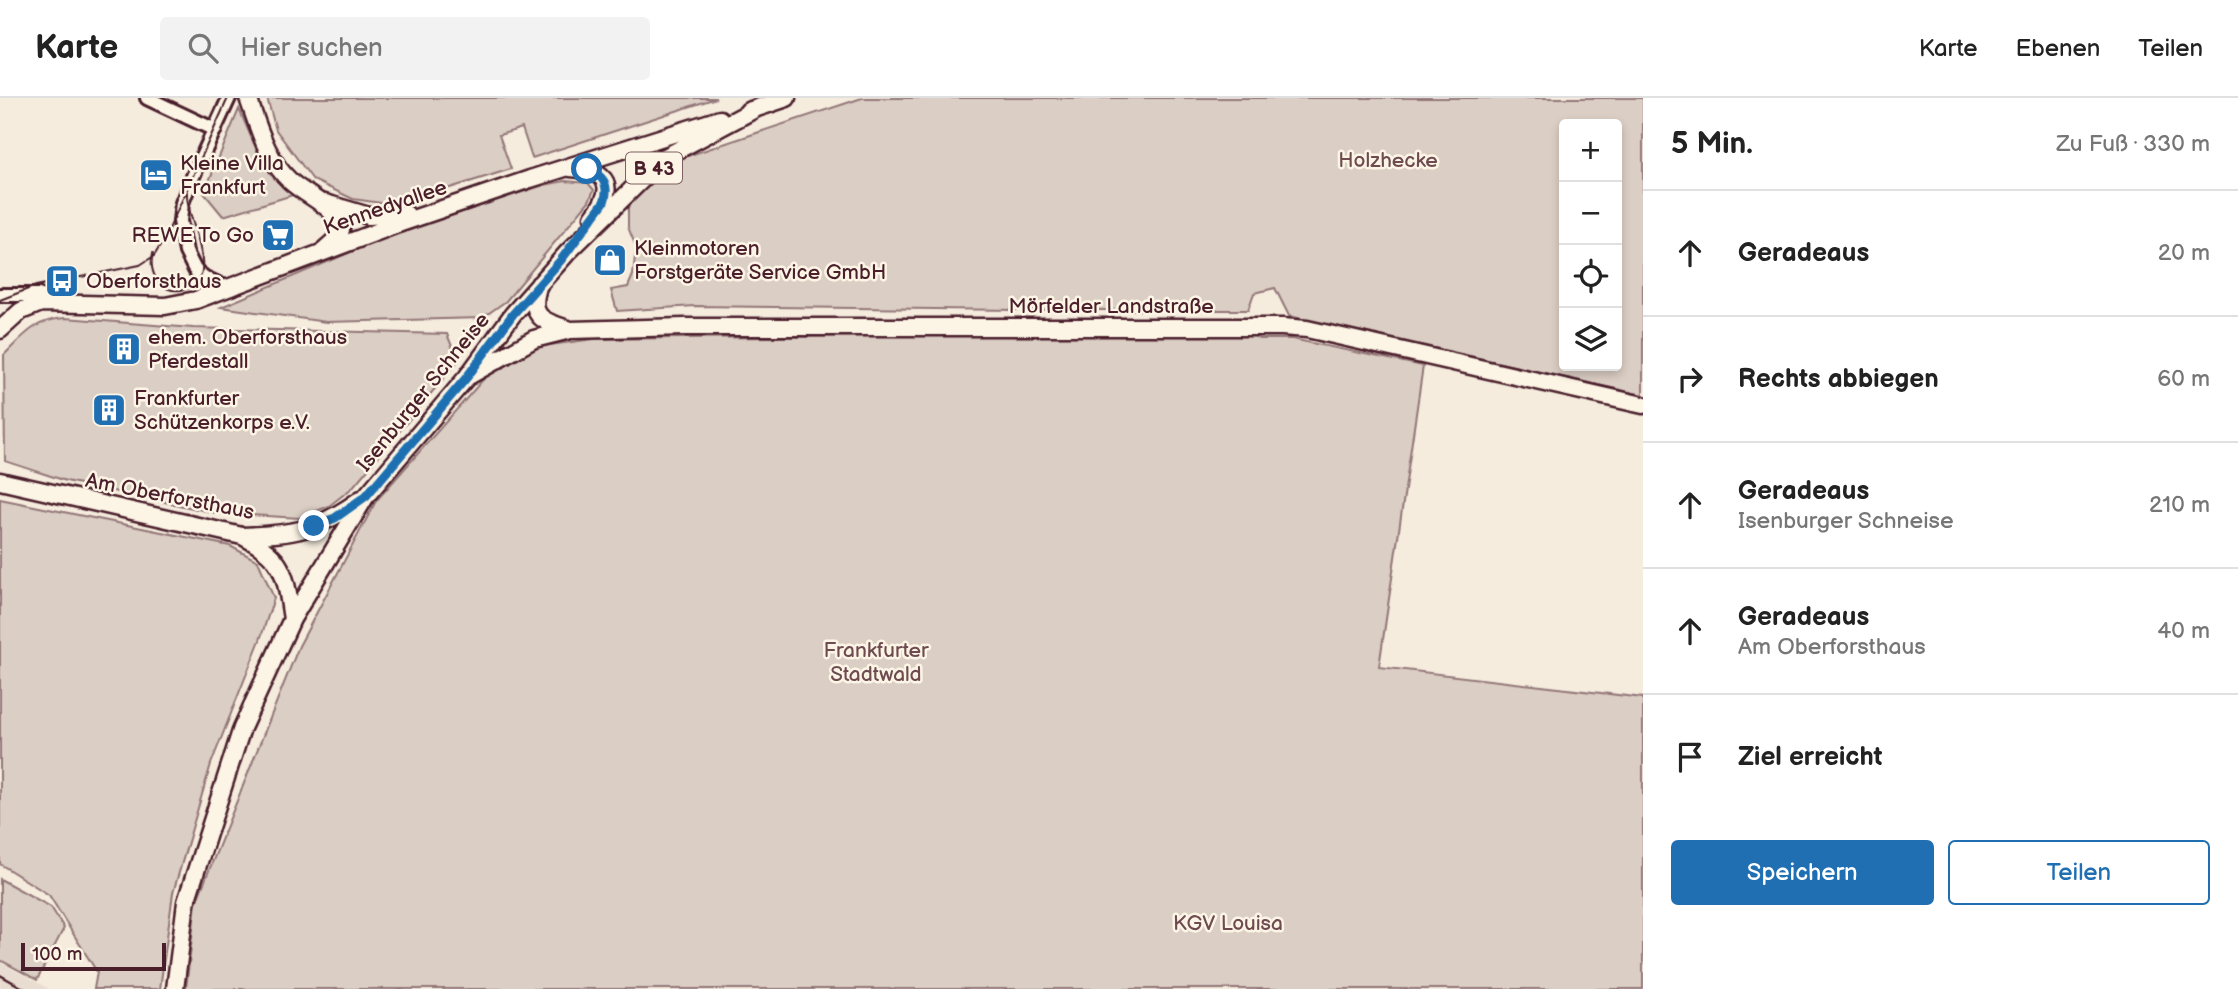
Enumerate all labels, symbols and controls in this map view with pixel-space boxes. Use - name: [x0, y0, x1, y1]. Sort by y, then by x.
- search box: [160, 17, 650, 80]
- text: Karte: [35, 28, 118, 68]
- icon: search: [184, 29, 222, 67]
- text: Hier suchen: [240, 33, 383, 64]
- text: Karte: [1919, 34, 1977, 63]
- text: Ebenen: [2015, 34, 2100, 63]
- text: Teilen: [2138, 34, 2203, 63]
- map controls: [1559, 119, 1622, 371]
- button: +: [1559, 119, 1622, 182]
- text: 5 Min.: [1671, 126, 1753, 162]
- text: Zu Fuß · 330 m: [2056, 130, 2210, 158]
- park label: Holzhecke: [1338, 148, 1438, 173]
- place label: Kleine Villa Frankfurt: [180, 151, 284, 200]
- road number: B 43: [626, 152, 682, 184]
- route start: [571, 153, 602, 184]
- hotel icon: Kleine Villa Frankfurt: [137, 156, 175, 194]
- street label: Kennedyallee: [320, 175, 450, 240]
- button: −: [1559, 182, 1622, 245]
- supermarket icon: REWE To Go: [259, 216, 297, 254]
- place label: REWE To Go: [132, 223, 254, 248]
- icon: ahead: [1671, 234, 1709, 272]
- place label: Kleinmotoren Forstgeräte Service GmbH: [634, 236, 886, 285]
- text: Geradeaus: [1738, 238, 1869, 269]
- text: 20 m: [2158, 239, 2210, 267]
- shop icon: Kleinmotoren Forstgeräte Service GmbH: [591, 241, 629, 279]
- button: locate: [1559, 245, 1622, 308]
- bus stop icon: Oberforsthaus: [43, 262, 81, 300]
- place label: Oberforsthaus: [86, 269, 222, 294]
- street label: Mörfelder Landstraße: [1008, 294, 1214, 319]
- street label: Isenburger Schneise: [352, 308, 495, 477]
- button: layers: [1559, 308, 1622, 371]
- place label: ehem. Oberforsthaus Pferdestall: [148, 325, 347, 374]
- building icon: ehem. Oberforsthaus Pferdestall: [105, 330, 143, 368]
- icon: right: [1671, 360, 1709, 398]
- text: Rechts abbiegen: [1738, 364, 1939, 395]
- text: 60 m: [2157, 365, 2210, 393]
- place label: Frankfurter Schützenkorps e.V.: [134, 386, 310, 435]
- building icon: Frankfurter Schützenkorps e.V.: [90, 391, 128, 429]
- street label: Am Oberforsthaus: [83, 468, 256, 525]
- text: Geradeaus: [1738, 476, 1869, 507]
- icon: ahead: [1671, 486, 1709, 524]
- text: 210 m: [2149, 491, 2210, 519]
- text: Isenburger Schneise: [1738, 507, 1954, 535]
- route end: [298, 510, 329, 541]
- text: Geradeaus: [1738, 602, 1869, 633]
- icon: ahead: [1671, 612, 1709, 650]
- text: 40 m: [2157, 617, 2210, 645]
- text: Am Oberforsthaus: [1738, 633, 1926, 661]
- park label: Frankfurter Stadtwald: [823, 638, 929, 687]
- icon: arrive: [1671, 738, 1709, 776]
- text: Ziel erreicht: [1738, 742, 1882, 773]
- button: Speichern: [1671, 840, 1934, 905]
- button: Teilen: [1948, 840, 2210, 905]
- park label: KGV Louisa: [1173, 911, 1283, 936]
- scale bar: [21, 940, 166, 972]
- text: 100 m: [32, 943, 83, 966]

